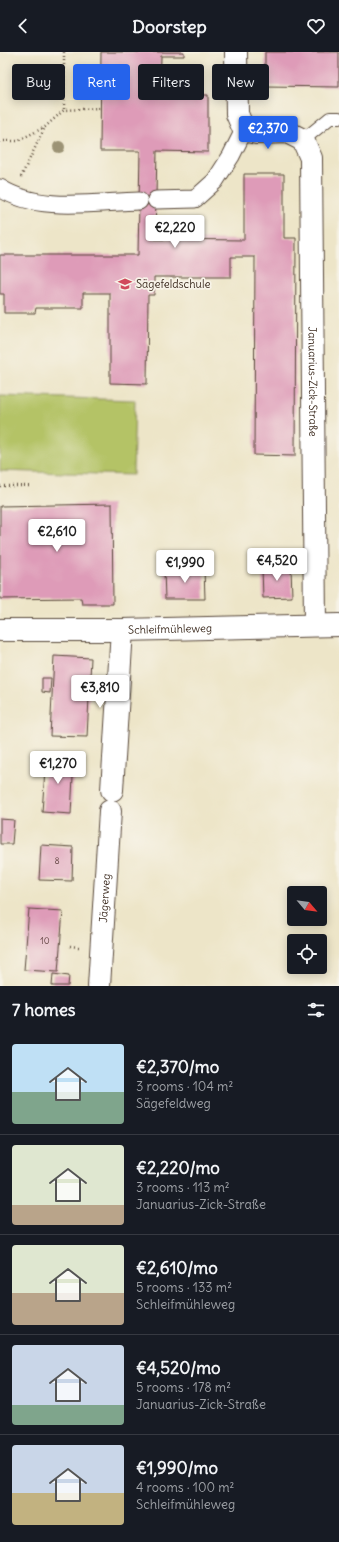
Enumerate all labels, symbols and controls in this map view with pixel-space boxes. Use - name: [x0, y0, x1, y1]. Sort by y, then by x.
- icon: back: [12, 15, 34, 37]
- text: Doorstep: [132, 15, 207, 38]
- icon: heart: [305, 15, 327, 37]
- chip: Buy: [12, 64, 65, 100]
- chip: Rent: [73, 64, 130, 100]
- chip: Filters: [138, 64, 204, 100]
- chip: New: [212, 64, 269, 100]
- pin: €2,370: [235, 116, 301, 150]
- text: €2,370: [248, 120, 288, 137]
- pin: €2,220: [142, 215, 208, 249]
- text: €2,220: [154, 219, 196, 236]
- school or university icon: Sägefeldschule: [117, 276, 133, 292]
- place label: Sägefeldschule: [136, 277, 210, 291]
- street label: Januarius-Zick-Straße: [305, 326, 320, 437]
- pin: €2,610: [24, 519, 90, 553]
- text: €2,610: [37, 523, 77, 540]
- pin: €4,520: [244, 548, 310, 582]
- pin: €1,990: [152, 550, 218, 584]
- text: €4,520: [256, 552, 298, 569]
- text: €1,990: [165, 554, 205, 571]
- street label: Schleifmühleweg: [128, 621, 212, 637]
- pin: €3,810: [67, 675, 133, 709]
- text: €3,810: [80, 679, 120, 696]
- pin: €1,270: [25, 751, 91, 785]
- text: €1,270: [39, 755, 77, 772]
- house number: 8: [54, 855, 60, 866]
- street label: Jägerweg: [96, 873, 113, 923]
- north arrow: [287, 886, 327, 926]
- map controls: [287, 886, 327, 974]
- button: locate: [287, 934, 327, 974]
- house number: 10: [40, 935, 50, 946]
- text: 7 homes: [12, 999, 76, 1021]
- icon: filters: [305, 999, 327, 1021]
- text: €2,370/mo: [136, 1056, 219, 1078]
- icon: home: [44, 1060, 92, 1108]
- text: 3 rooms · 104 m²: [136, 1078, 233, 1095]
- text: Sägefeldweg: [136, 1095, 211, 1112]
- text: €2,220/mo: [136, 1157, 220, 1179]
- icon: home: [44, 1161, 92, 1209]
- text: 3 rooms · 113 m²: [136, 1179, 230, 1196]
- text: Januarius-Zick-Straße: [136, 1196, 266, 1213]
- text: €2,610/mo: [136, 1257, 218, 1279]
- icon: home: [44, 1261, 92, 1309]
- text: 5 rooms · 133 m²: [136, 1279, 232, 1296]
- text: Schleifmühleweg: [136, 1296, 235, 1313]
- text: €4,520/mo: [136, 1357, 221, 1379]
- icon: home: [44, 1361, 92, 1409]
- text: 5 rooms · 178 m²: [136, 1379, 231, 1396]
- text: Januarius-Zick-Straße: [136, 1396, 266, 1413]
- text: €1,990/mo: [136, 1457, 218, 1479]
- icon: home: [44, 1461, 92, 1509]
- text: 4 rooms · 100 m²: [136, 1479, 234, 1496]
- text: Schleifmühleweg: [136, 1496, 235, 1513]

